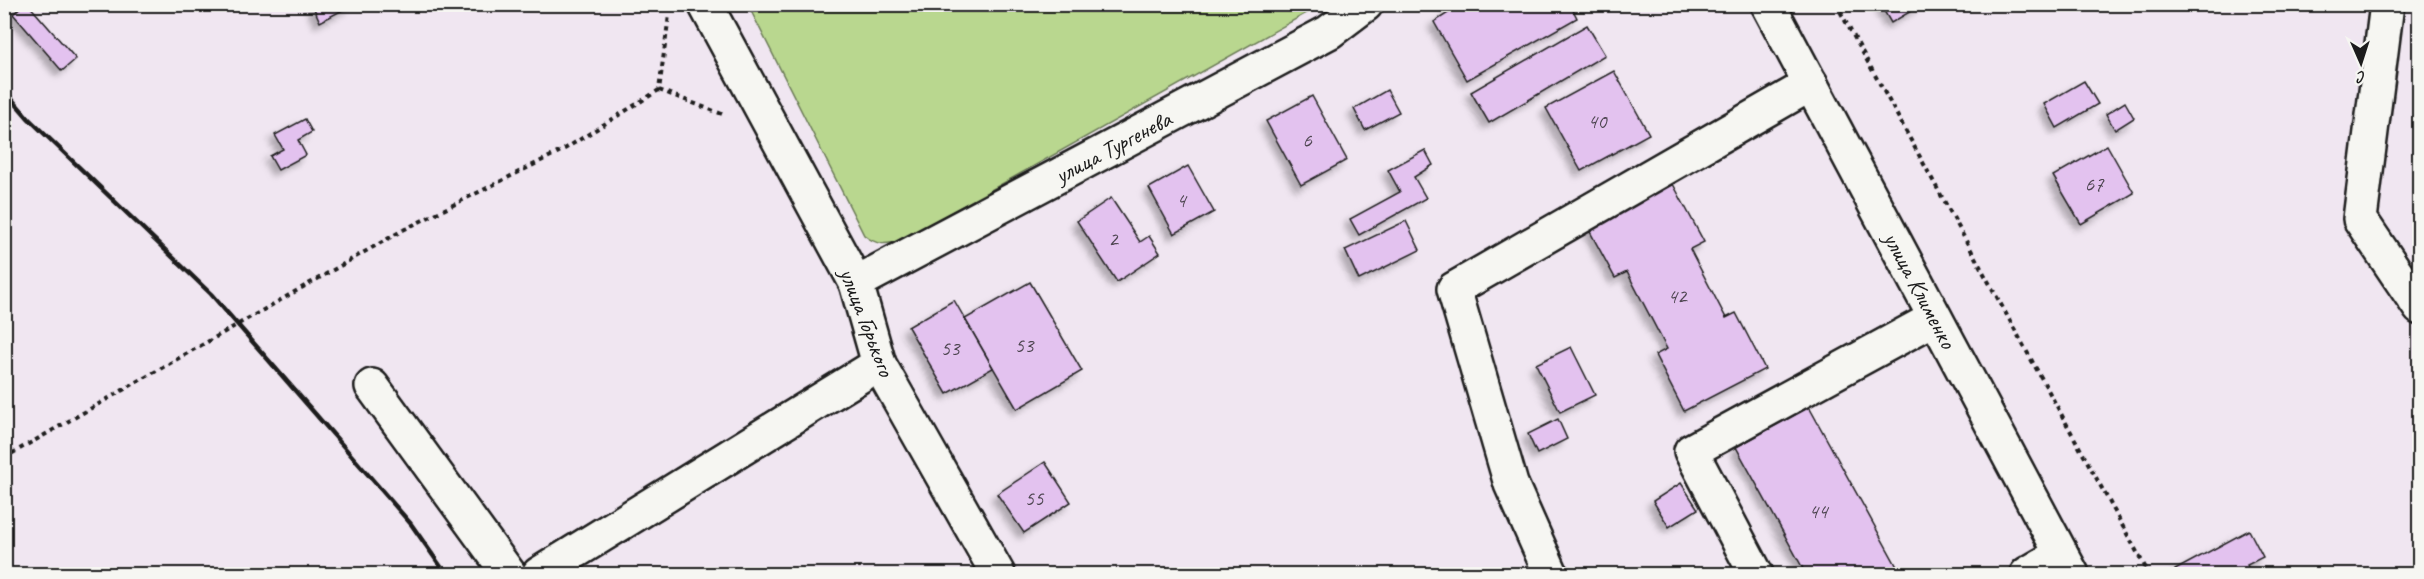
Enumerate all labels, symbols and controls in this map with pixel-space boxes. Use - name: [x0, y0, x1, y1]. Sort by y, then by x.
- north arrow: [2331, 33, 2391, 93]
- text: С: [2355, 67, 2366, 87]
- street label: улица Тургенева: [1048, 103, 1178, 191]
- house number: 40: [1588, 108, 1608, 134]
- house number: 6: [1302, 127, 1312, 153]
- house number: 67: [2085, 171, 2105, 197]
- house number: 4: [1176, 187, 1188, 213]
- street label: улица Клименко: [1876, 225, 1964, 355]
- house number: 2: [1108, 226, 1119, 252]
- street label: улица Горького: [832, 262, 902, 382]
- house number: 42: [1668, 283, 1688, 309]
- house number: 53: [1015, 332, 1035, 358]
- house number: 53: [941, 335, 961, 361]
- house number: 55: [1025, 485, 1045, 511]
- house number: 44: [1809, 498, 1830, 524]

